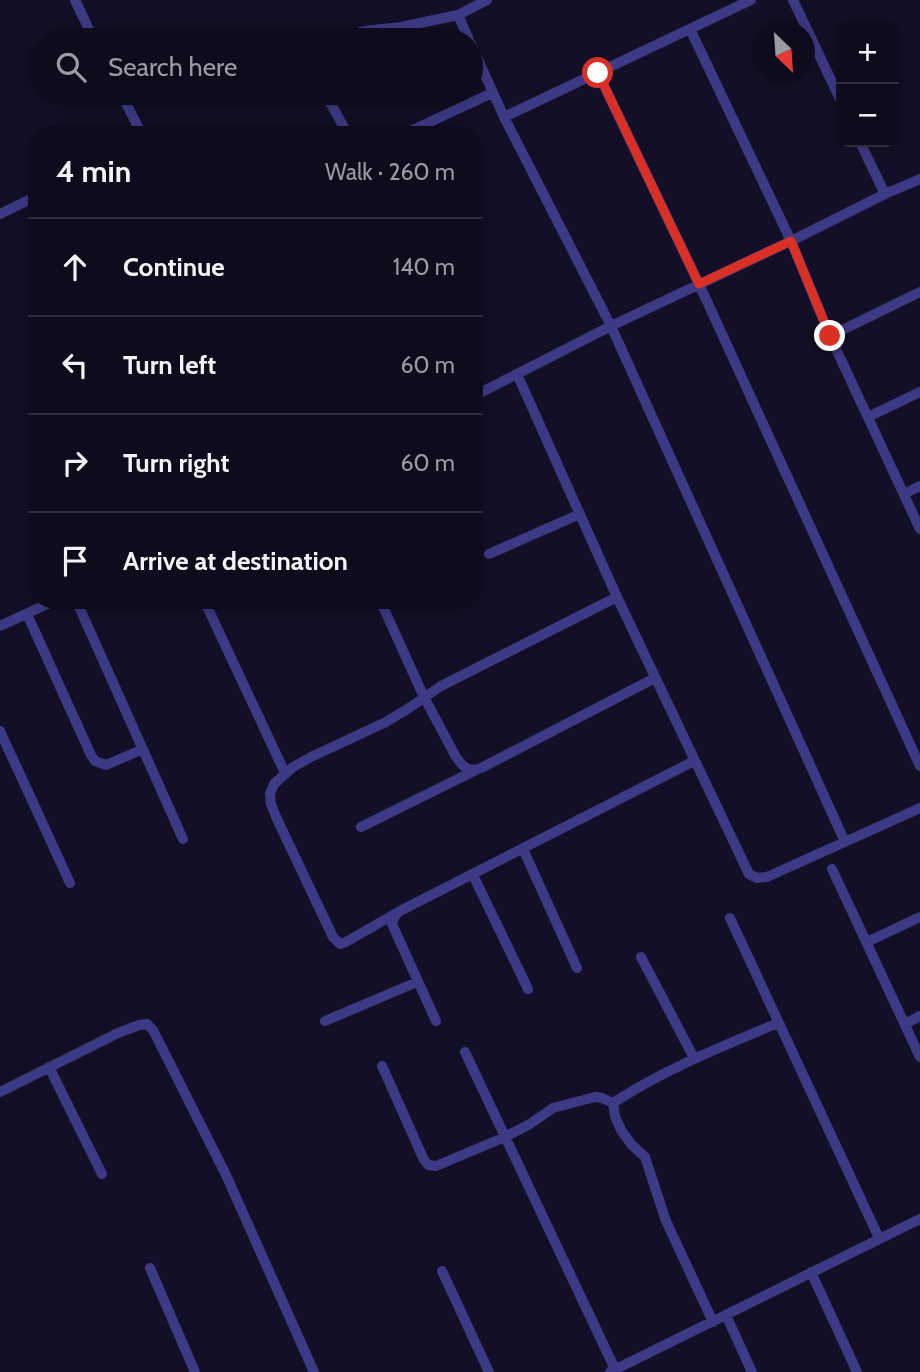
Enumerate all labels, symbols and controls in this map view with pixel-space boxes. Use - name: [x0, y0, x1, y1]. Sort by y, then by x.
- north arrow: [752, 21, 815, 84]
- map controls: [836, 21, 899, 147]
- button: +: [836, 21, 899, 84]
- search box: [28, 28, 483, 105]
- icon: search: [52, 48, 90, 86]
- text: Search here: [108, 51, 237, 83]
- route start: [582, 57, 613, 88]
- button: −: [836, 84, 899, 147]
- text: 4 min: [56, 153, 131, 190]
- text: Walk · 260 m: [325, 158, 455, 186]
- icon: ahead: [56, 248, 94, 286]
- text: Continue: [123, 251, 225, 283]
- text: 140 m: [393, 253, 455, 281]
- route end: [814, 320, 845, 351]
- icon: left: [56, 346, 94, 384]
- text: Turn left: [123, 349, 216, 381]
- text: 60 m: [401, 351, 455, 379]
- icon: right: [56, 444, 94, 482]
- text: Turn right: [123, 447, 229, 479]
- text: 60 m: [401, 449, 455, 477]
- icon: arrive: [56, 542, 94, 580]
- text: Arrive at destination: [123, 545, 348, 577]

